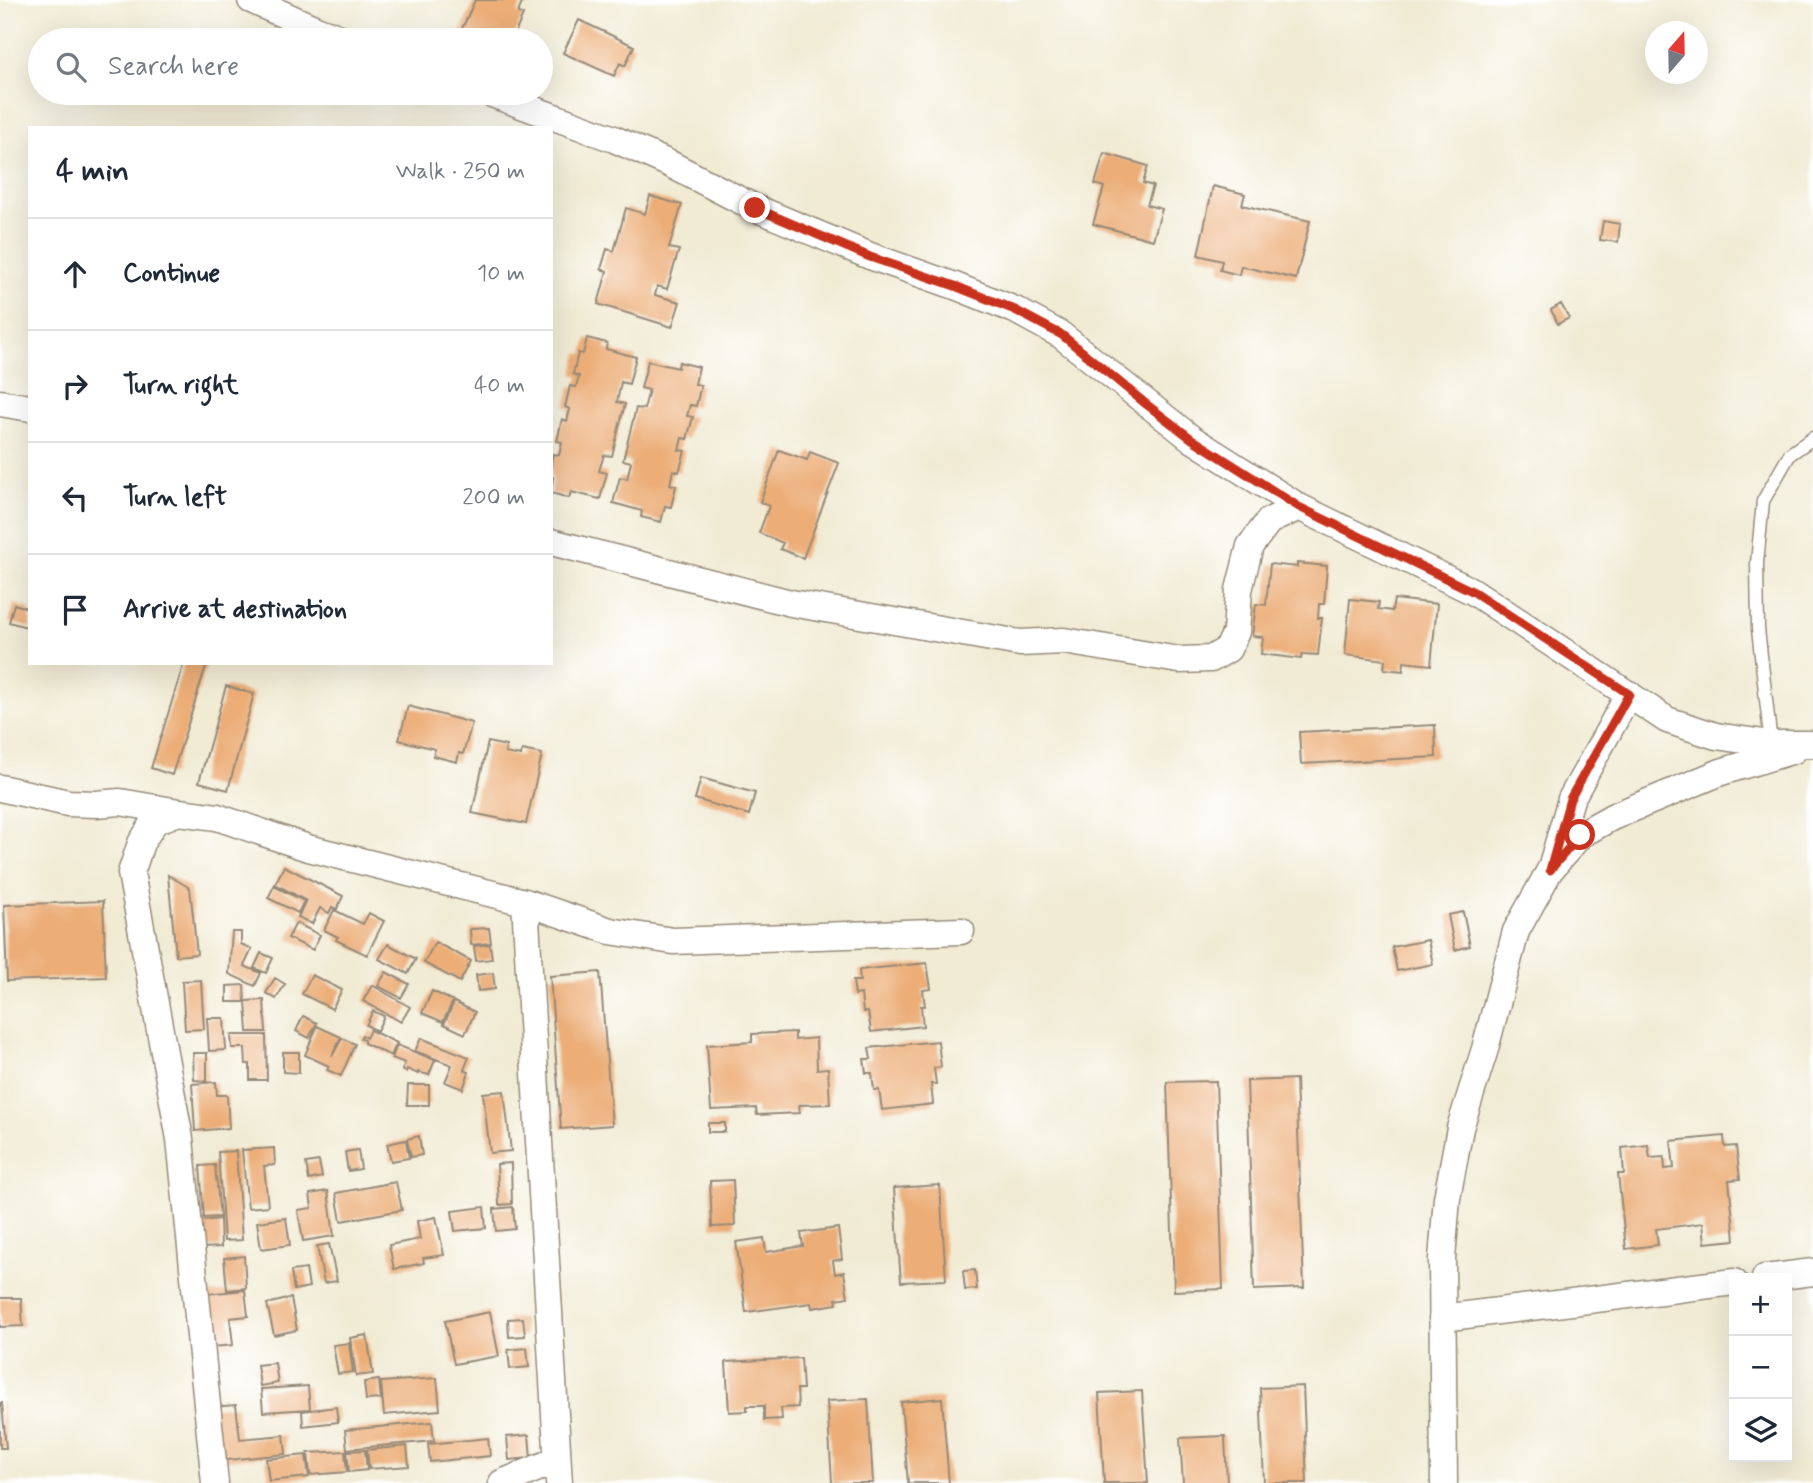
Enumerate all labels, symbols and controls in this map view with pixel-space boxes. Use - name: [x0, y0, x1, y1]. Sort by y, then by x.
- north arrow: [1645, 21, 1708, 84]
- search box: [28, 28, 553, 105]
- icon: search: [52, 48, 90, 86]
- text: Search here: [108, 50, 239, 84]
- text: 4 min: [56, 152, 129, 191]
- text: Walk · 250 m: [396, 157, 525, 187]
- route end: [739, 192, 770, 223]
- icon: ahead: [56, 255, 94, 293]
- text: Continue: [123, 257, 220, 291]
- text: 10 m: [477, 259, 525, 289]
- icon: right: [56, 367, 94, 405]
- text: Turn right: [123, 369, 239, 403]
- text: 40 m: [474, 371, 525, 401]
- icon: left: [56, 479, 94, 517]
- text: Turn left: [123, 481, 227, 515]
- text: 200 m: [462, 483, 525, 513]
- icon: arrive: [56, 591, 94, 629]
- text: Arrive at destination: [123, 593, 347, 627]
- route start: [1564, 819, 1595, 850]
- map controls: [1729, 1273, 1792, 1462]
- button: +: [1729, 1273, 1792, 1336]
- button: −: [1729, 1336, 1792, 1399]
- button: layers: [1729, 1399, 1792, 1462]

